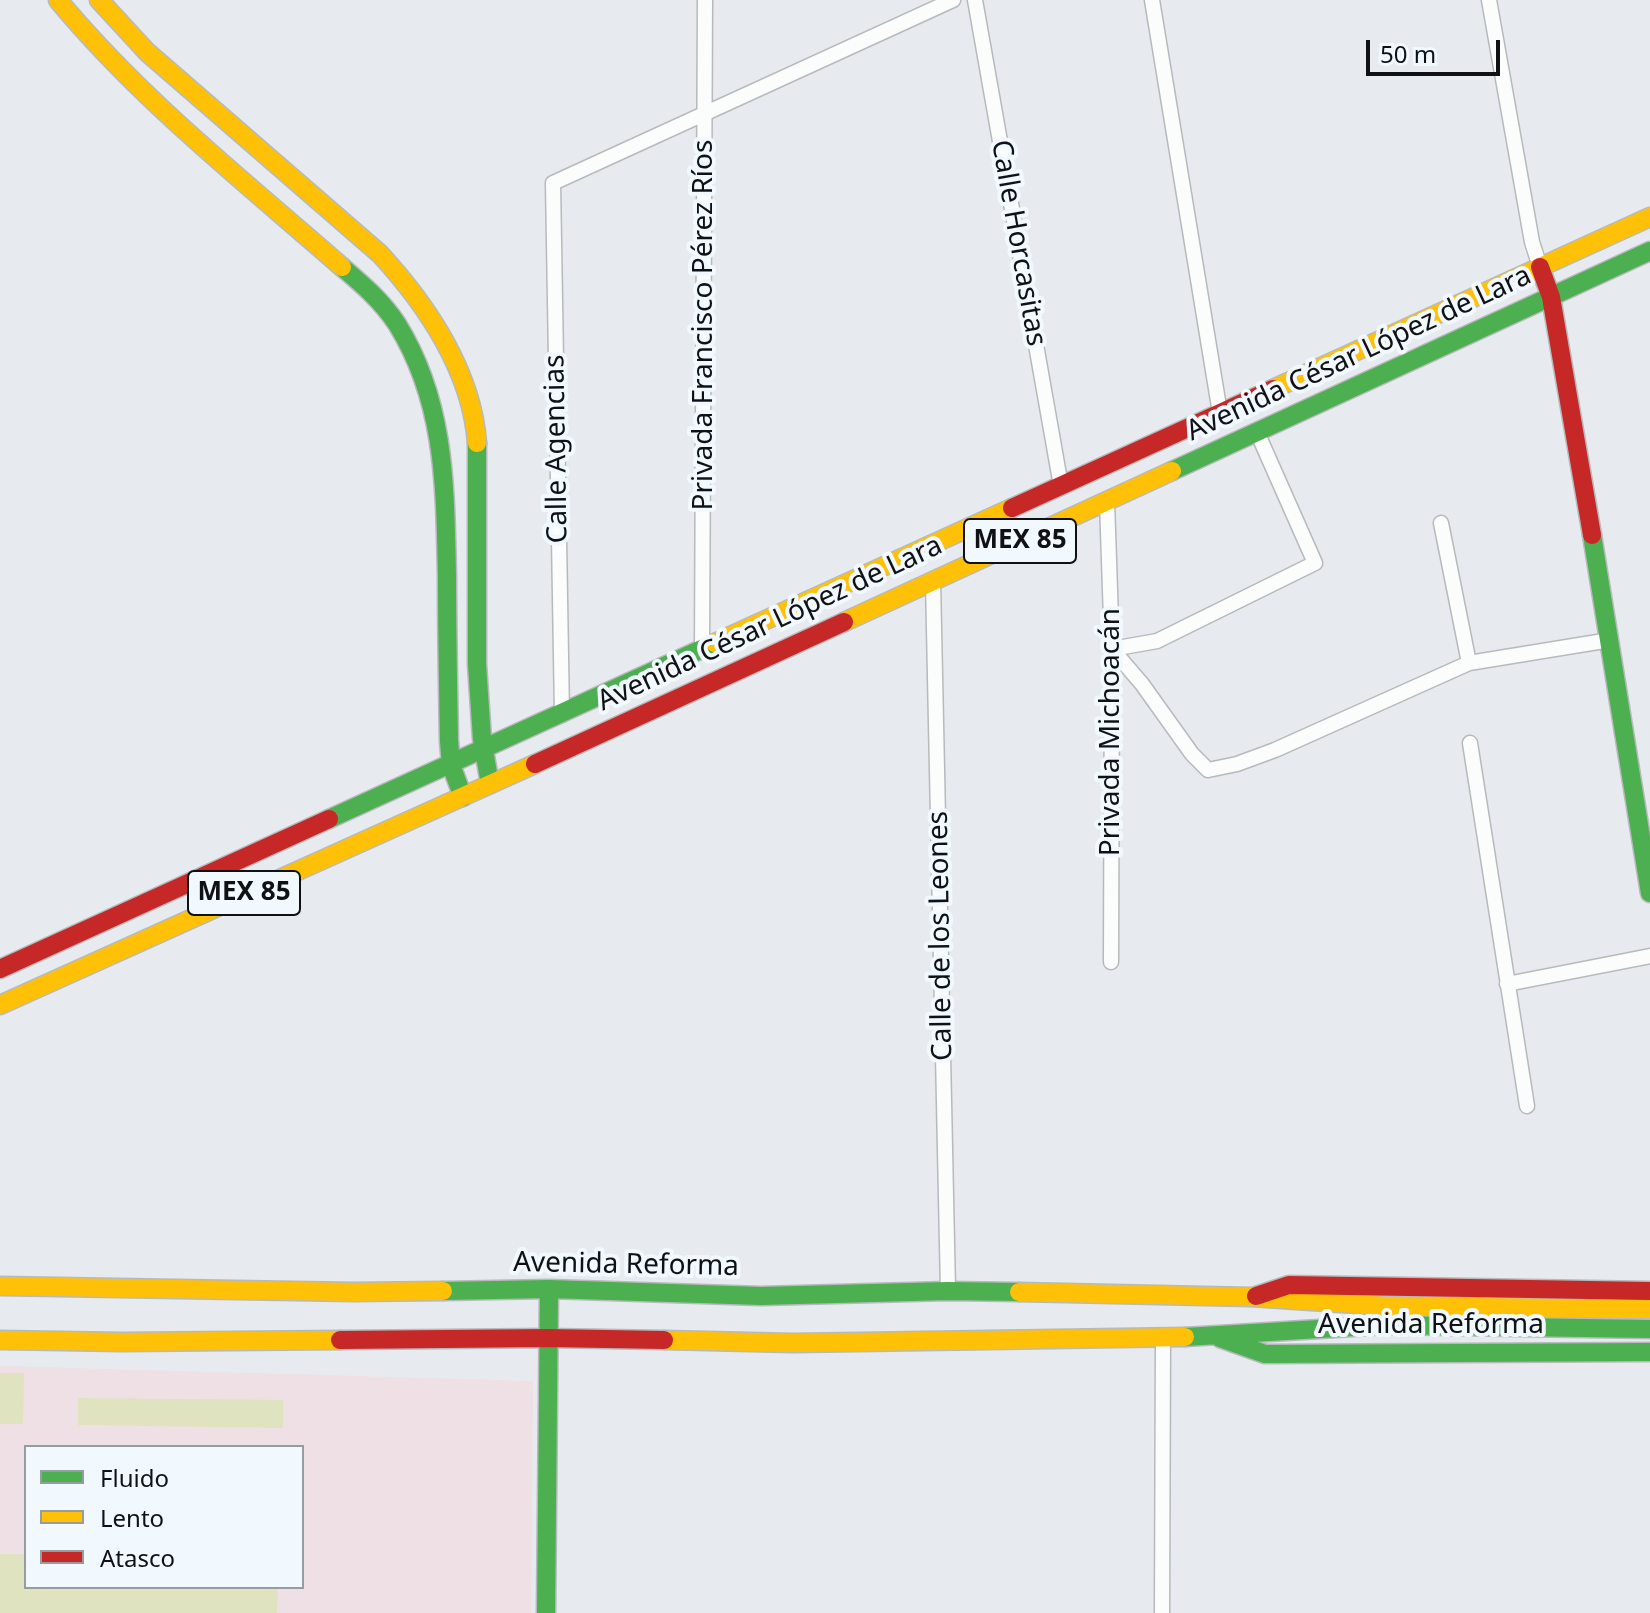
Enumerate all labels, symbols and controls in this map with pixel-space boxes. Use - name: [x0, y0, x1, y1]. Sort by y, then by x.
- scale bar: [1370, 24, 1504, 74]
- text: 50 m: [1380, 37, 1436, 70]
- street label: Calle Horcasitas: [983, 137, 1053, 349]
- street label: Privada Francisco Pérez Ríos: [687, 140, 721, 510]
- street label: Avenida César López de Lara: [1181, 259, 1537, 449]
- street label: Calle Agencias: [539, 354, 575, 544]
- road number: MEX 85: [964, 519, 1076, 563]
- street label: Avenida César López de Lara: [592, 529, 948, 719]
- street label: Privada Michoacán: [1094, 608, 1128, 856]
- street label: Calle de los Leones: [922, 811, 960, 1061]
- road number: MEX 85: [188, 871, 300, 915]
- street label: Avenida Reforma: [513, 1246, 739, 1284]
- street label: Avenida Reforma: [1318, 1308, 1544, 1342]
- legend: [24, 1445, 304, 1589]
- text: Fluido: [100, 1461, 169, 1494]
- text: Lento: [100, 1501, 164, 1534]
- text: Atasco: [100, 1541, 175, 1574]

